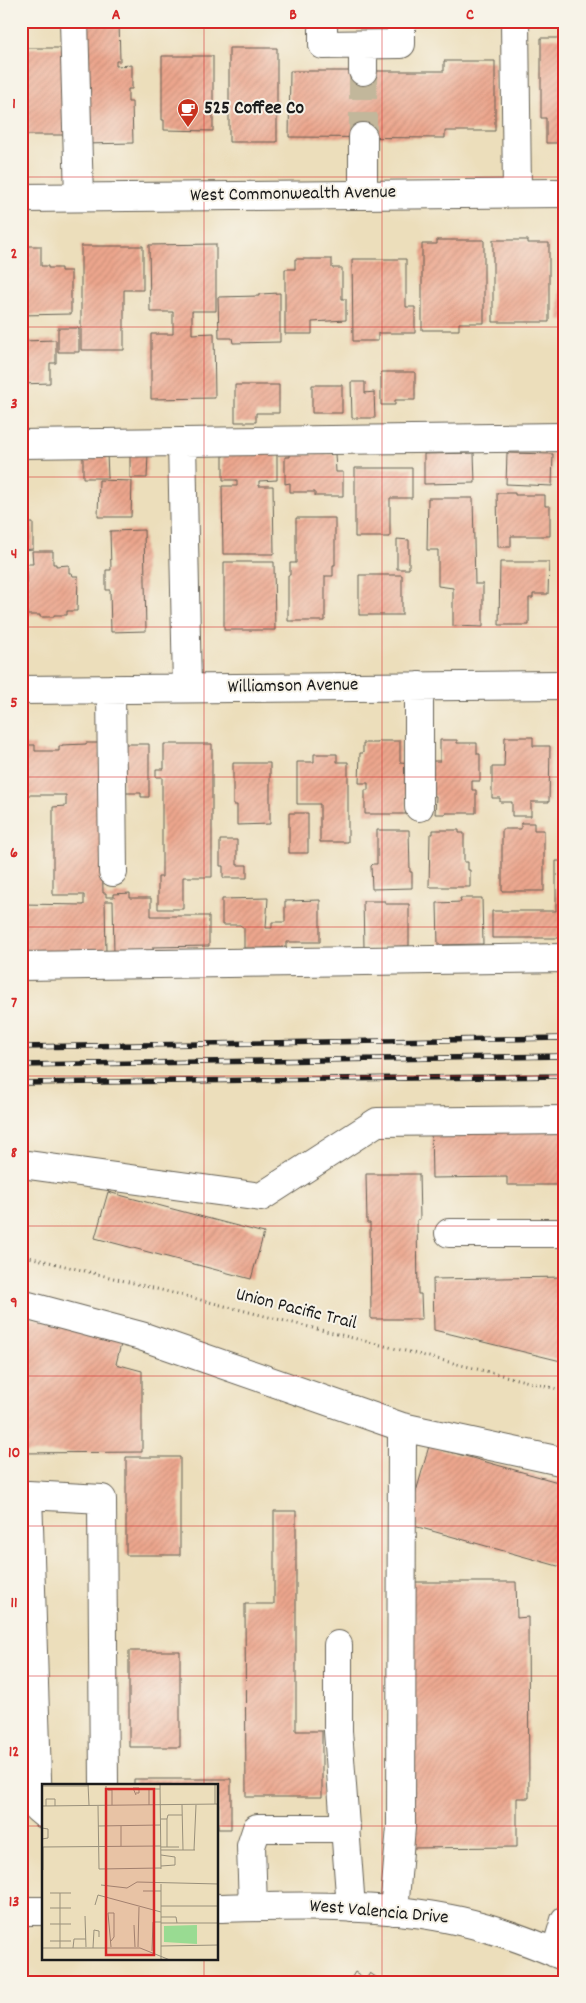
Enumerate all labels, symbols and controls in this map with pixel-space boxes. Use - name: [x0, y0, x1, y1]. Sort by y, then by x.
- text: A: [112, 4, 121, 27]
- text: B: [289, 4, 297, 27]
- text: C: [466, 4, 474, 27]
- text: 1: [12, 93, 16, 116]
- place label: 525 Coffee Co: [204, 96, 304, 123]
- cafe icon: 525 Coffee Co: [176, 97, 200, 128]
- street label: West Commonwealth Avenue: [190, 180, 396, 210]
- text: 2: [11, 243, 18, 266]
- text: 3: [10, 393, 18, 416]
- text: 4: [11, 543, 17, 566]
- street label: Williamson Avenue: [228, 672, 358, 702]
- text: 5: [10, 692, 18, 715]
- text: 6: [10, 842, 18, 865]
- text: 7: [11, 992, 17, 1015]
- text: 8: [11, 1142, 18, 1165]
- street label: Union Pacific Trail: [233, 1282, 360, 1338]
- text: 9: [10, 1292, 18, 1315]
- text: 10: [8, 1442, 20, 1465]
- text: 11: [10, 1592, 18, 1615]
- text: 12: [9, 1741, 19, 1764]
- inset map: [42, 1784, 219, 1960]
- text: 13: [9, 1891, 19, 1914]
- street label: West Valencia Drive: [308, 1893, 450, 1933]

